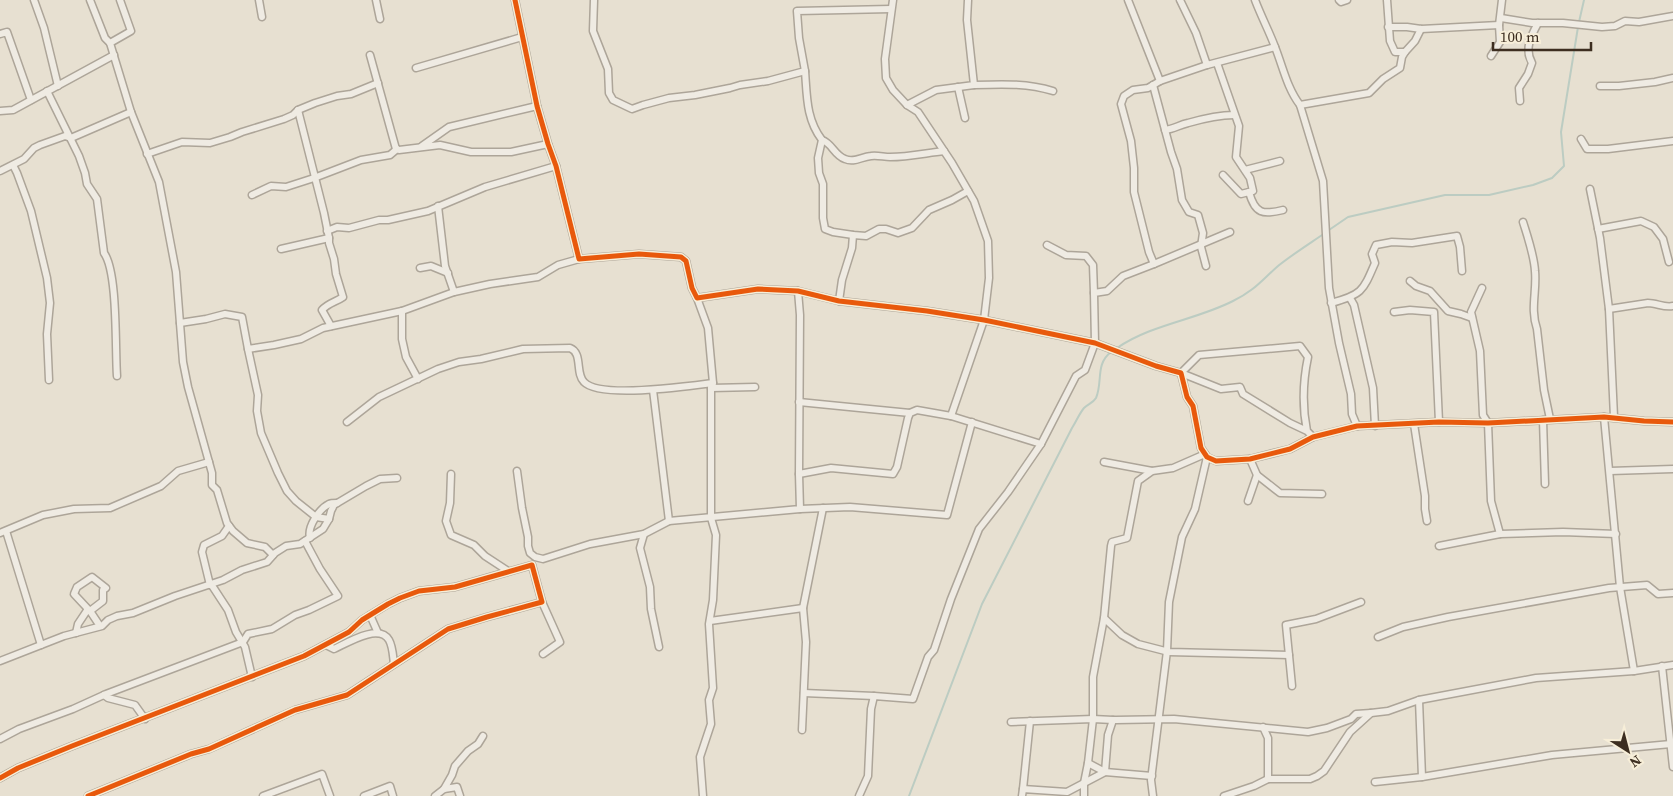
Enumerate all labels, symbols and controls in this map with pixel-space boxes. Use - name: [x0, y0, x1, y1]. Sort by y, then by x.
- scale bar: [1493, 20, 1590, 52]
- text: 100 m: [1500, 26, 1540, 47]
- north arrow: [1603, 726, 1653, 776]
- text: N: [1626, 750, 1646, 773]

